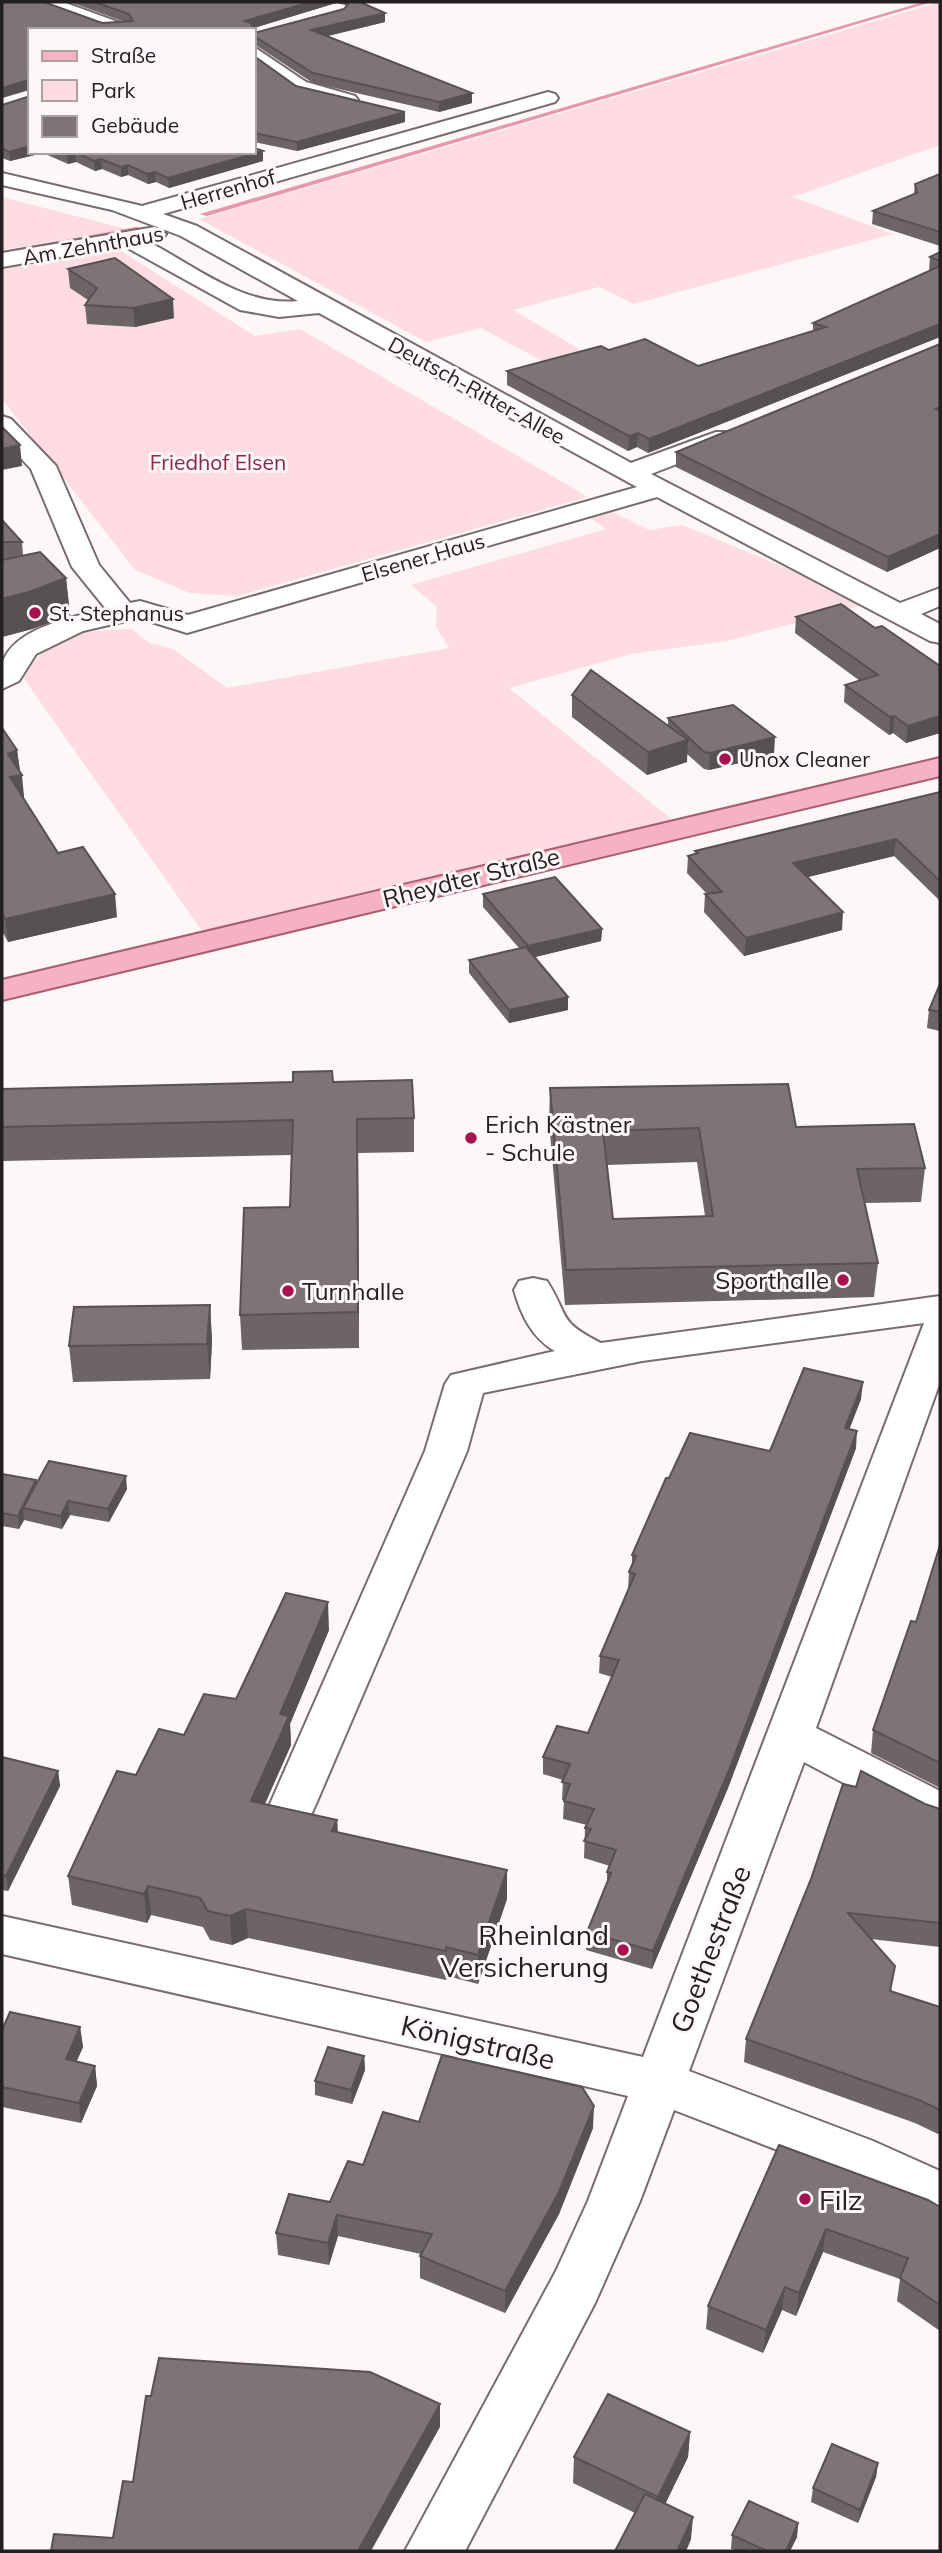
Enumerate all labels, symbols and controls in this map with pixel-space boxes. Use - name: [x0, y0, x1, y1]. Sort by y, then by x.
- legend: [28, 28, 256, 154]
- text: Straße: [91, 42, 156, 68]
- text: Park: [91, 77, 135, 103]
- text: Gebäude: [91, 112, 179, 138]
- street label: Herrenhof: [177, 163, 279, 215]
- street label: Am Zehnthaus: [21, 220, 165, 270]
- street label: Deutsch-Ritter-Allee: [384, 331, 570, 449]
- park label: Friedhof Elsen: [150, 449, 286, 475]
- street label: Elsener Haus: [358, 527, 488, 587]
- place label: St. Stephanus: [49, 600, 184, 626]
- marker: St. Stephanus: [27, 605, 43, 621]
- place label: Unox Cleaner: [739, 746, 870, 772]
- marker: Unox Cleaner: [717, 751, 733, 767]
- street label: Rheydter Straße: [379, 840, 563, 914]
- place label: Erich Kästner - Schule: [485, 1109, 632, 1167]
- marker: Erich Kästner - Schule: [463, 1130, 479, 1146]
- place label: Sporthalle: [715, 1265, 829, 1295]
- marker: Sporthalle: [835, 1272, 851, 1288]
- place label: Turnhalle: [302, 1276, 404, 1306]
- marker: Turnhalle: [280, 1283, 296, 1299]
- street label: Goethestraße: [662, 1860, 758, 2038]
- place label: Rheinland Versicherung: [440, 1917, 609, 1984]
- marker: Rheinland Versicherung: [615, 1942, 631, 1958]
- street label: Königstraße: [398, 2007, 558, 2077]
- place label: Filz: [819, 2182, 863, 2217]
- marker: Filz: [797, 2191, 813, 2207]

